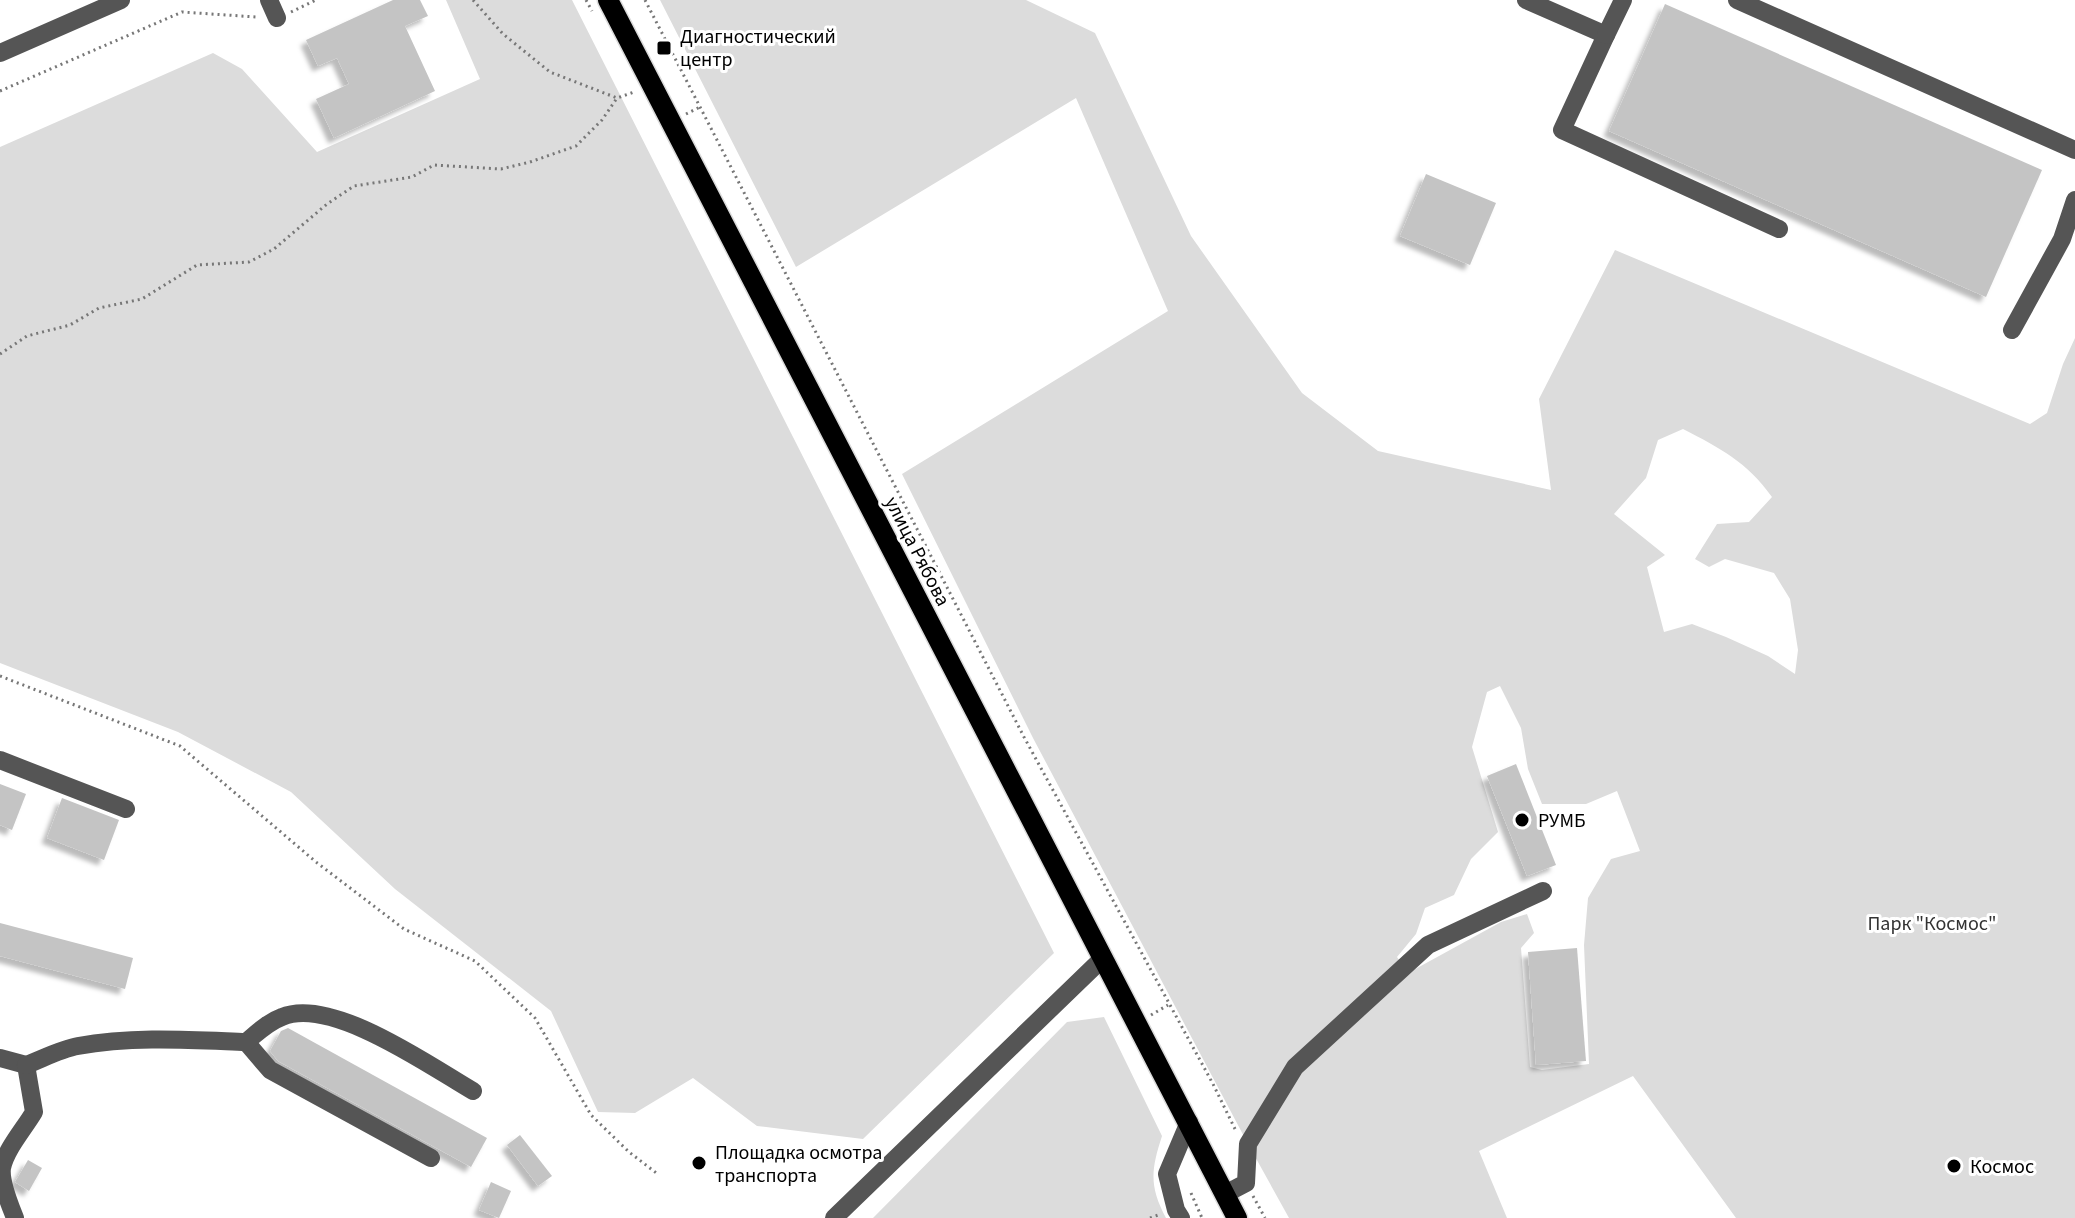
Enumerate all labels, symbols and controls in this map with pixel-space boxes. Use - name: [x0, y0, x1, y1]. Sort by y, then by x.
- place label: Диагностический центр: [680, 23, 836, 74]
- marker: Диагностический центр: [655, 39, 673, 57]
- street label: улица Рябова: [877, 492, 957, 611]
- place label: РУМБ: [1538, 807, 1586, 835]
- marker: РУМБ: [1513, 811, 1531, 829]
- park label: Парк "Космос": [1867, 910, 1997, 938]
- place label: Площадка осмотра транспорта: [715, 1139, 882, 1190]
- place label: Космос: [1970, 1153, 2034, 1181]
- marker: Площадка осмотра транспорта: [690, 1154, 708, 1172]
- marker: Космос: [1945, 1157, 1963, 1175]

